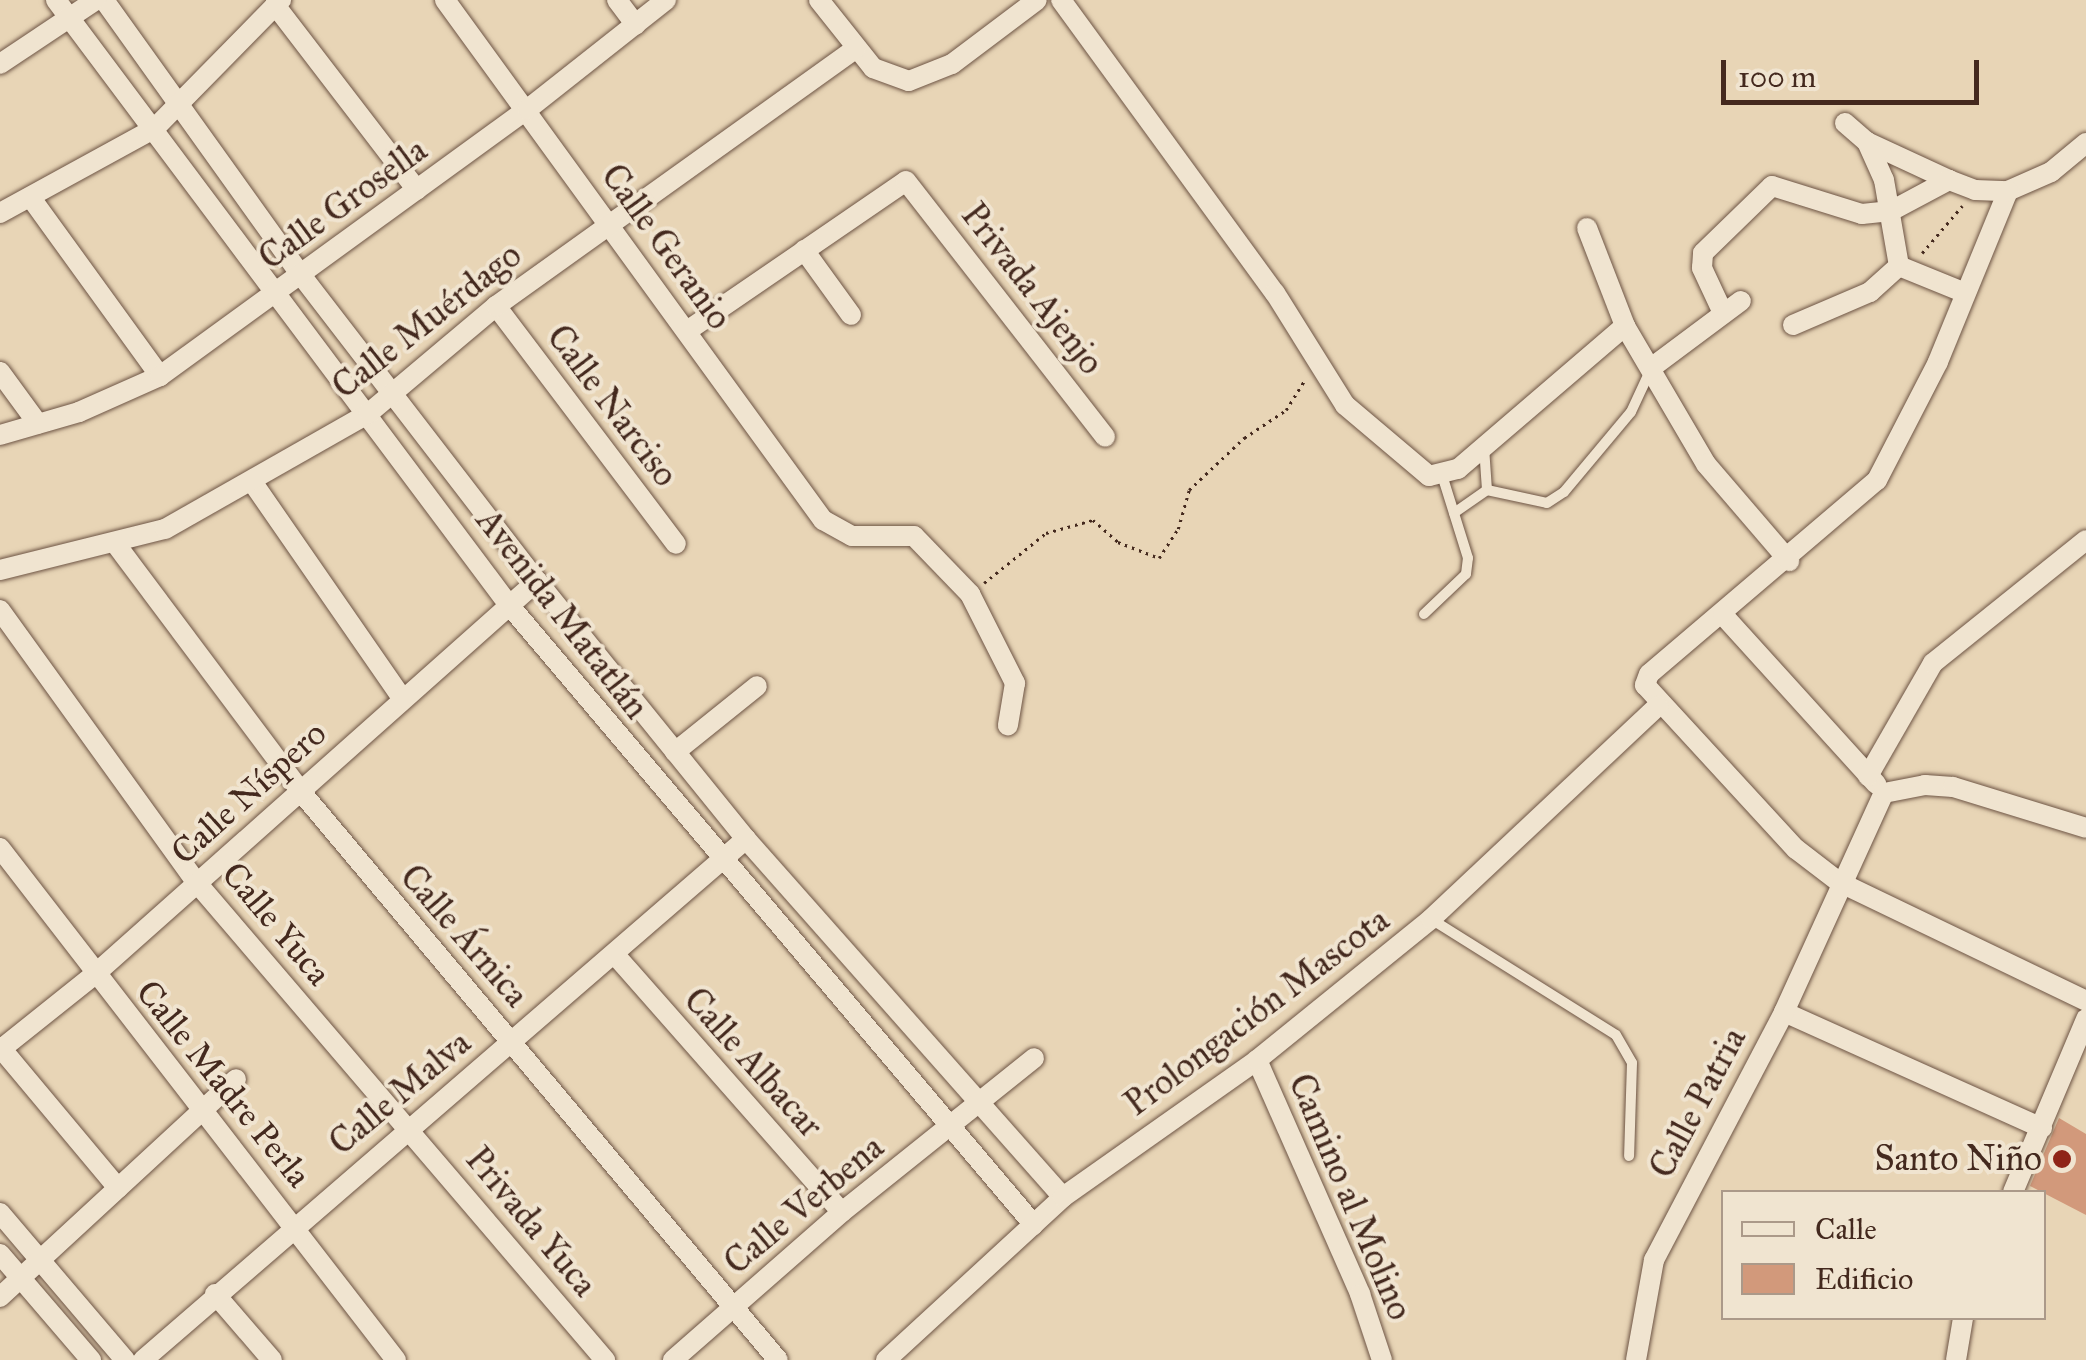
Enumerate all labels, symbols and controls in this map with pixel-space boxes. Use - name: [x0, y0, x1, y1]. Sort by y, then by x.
- scale bar: [1726, 40, 1984, 102]
- text: 100 m: [1738, 59, 1816, 95]
- street label: Calle Grosella: [251, 129, 435, 279]
- street label: Calle Geranio: [592, 156, 740, 338]
- street label: Privada Ajenjo: [952, 195, 1112, 383]
- street label: Calle Muérdago: [324, 234, 530, 408]
- street label: Calle Narciso: [538, 317, 686, 495]
- street label: Avenida Matatlán: [467, 501, 657, 727]
- street label: Calle Níspero: [163, 713, 335, 873]
- street label: Calle Yuca: [213, 854, 339, 994]
- street label: Calle Árnica: [391, 856, 537, 1016]
- street label: Prolongación Mascota: [1117, 899, 1397, 1125]
- street label: Calle Madre Perla: [127, 972, 319, 1196]
- street label: Calle Albacar: [675, 979, 831, 1147]
- street label: Calle Patria: [1641, 1021, 1755, 1185]
- street label: Calle Malva: [321, 1022, 479, 1164]
- street label: Camino al Molino: [1279, 1068, 1421, 1326]
- street label: Calle Verbena: [716, 1126, 892, 1284]
- place label: Santo Niño: [1874, 1138, 2042, 1180]
- street label: Privada Yuca: [457, 1139, 605, 1305]
- marker: Santo Niño: [2051, 1148, 2073, 1170]
- legend: [1721, 1190, 2046, 1320]
- text: Calle: [1815, 1211, 1877, 1247]
- text: Edificio: [1815, 1261, 1913, 1297]

